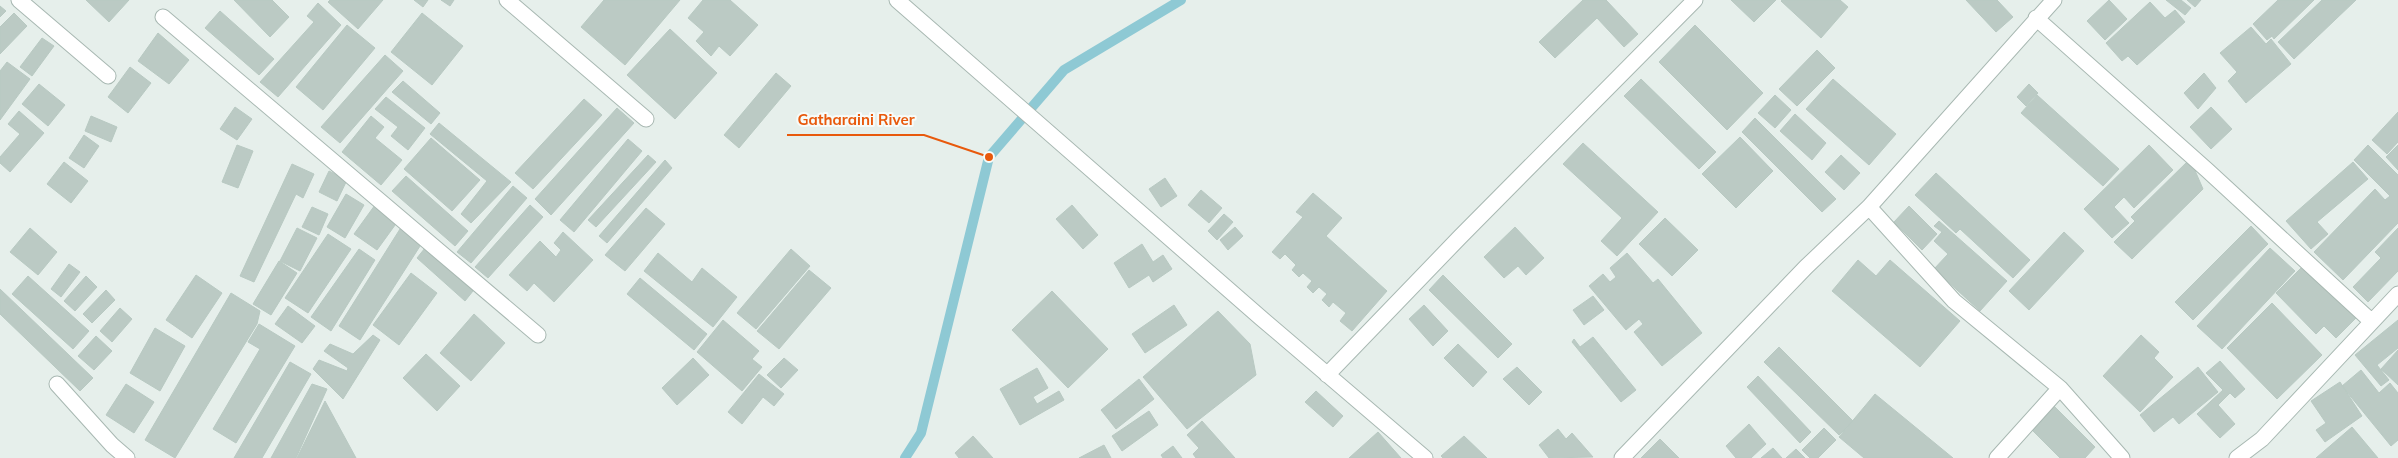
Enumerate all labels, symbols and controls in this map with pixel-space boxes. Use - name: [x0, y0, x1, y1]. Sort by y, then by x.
- callout: Gatharaini River: [787, 105, 924, 135]
- text: Gatharaini River: [797, 110, 915, 129]

